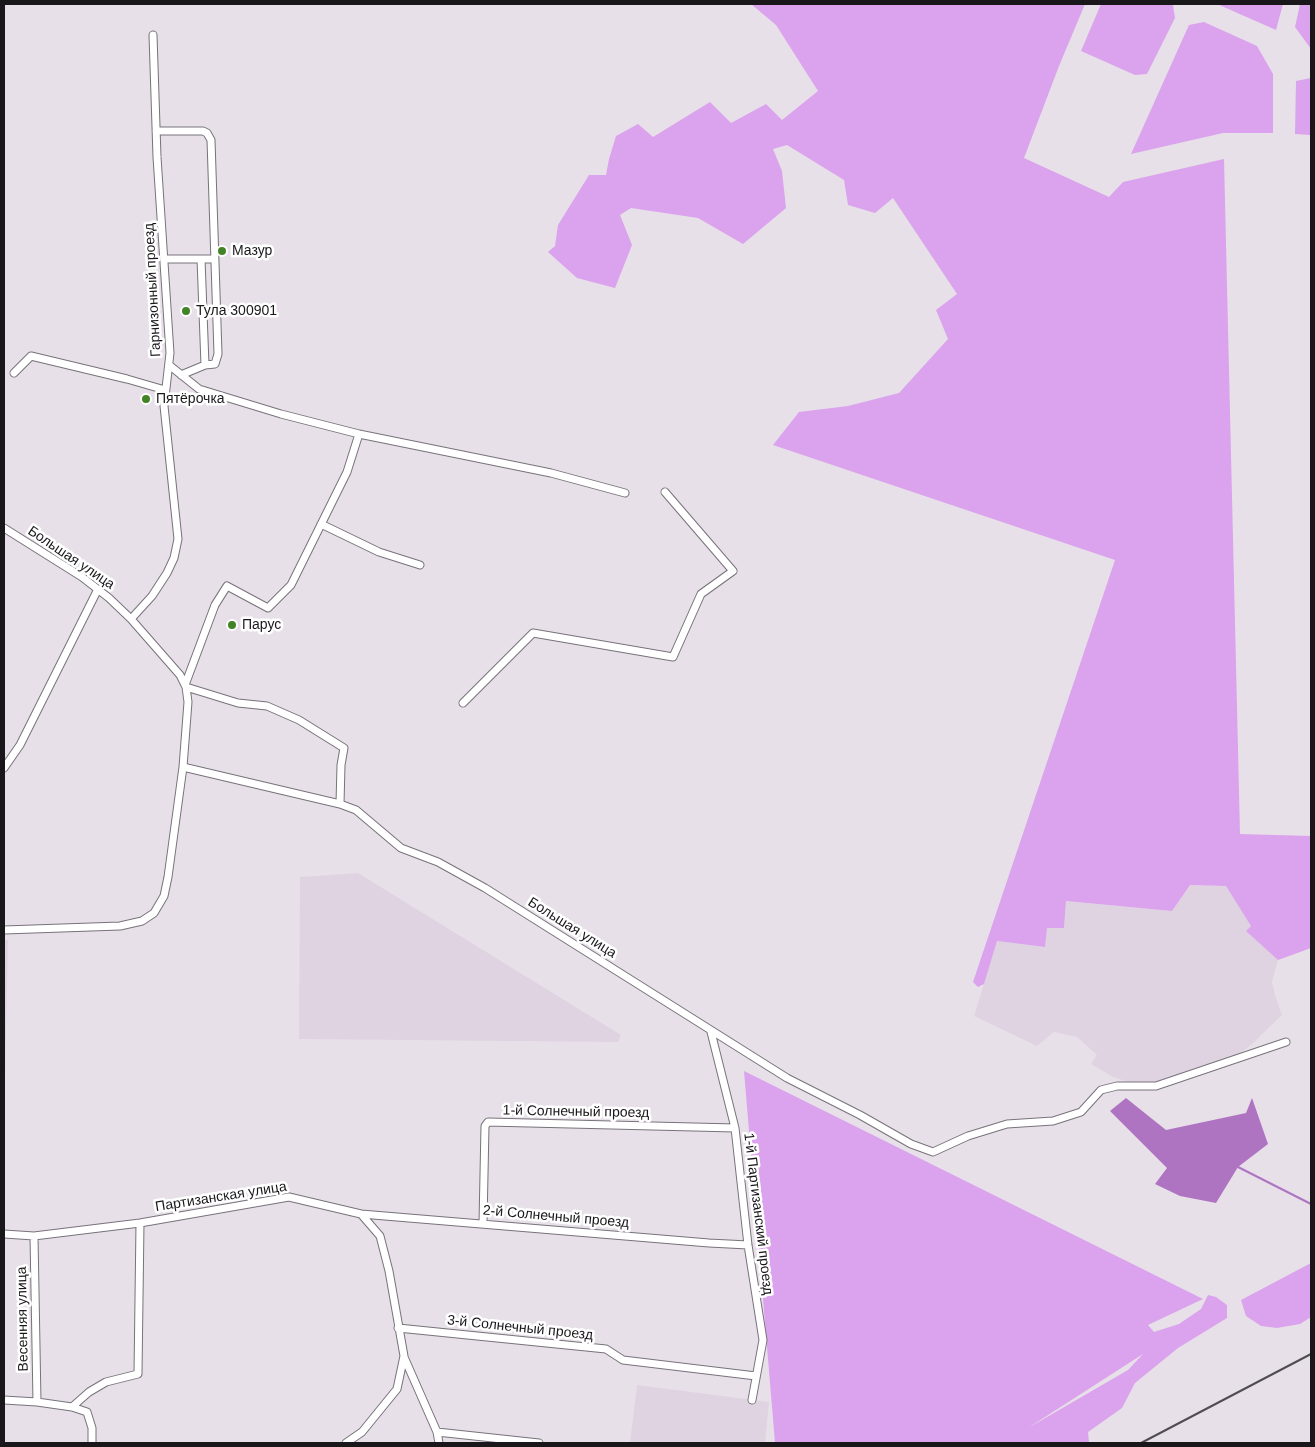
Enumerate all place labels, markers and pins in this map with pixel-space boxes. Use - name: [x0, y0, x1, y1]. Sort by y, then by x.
- place label: Мазур: [232, 243, 272, 259]
- marker: Мазур: [216, 245, 228, 257]
- place label: Тула 300901: [196, 303, 277, 319]
- marker: Тула 300901: [180, 305, 192, 317]
- place label: Пятёрочка: [156, 391, 225, 407]
- marker: Пятёрочка: [140, 393, 152, 405]
- place label: Парус: [242, 617, 281, 633]
- marker: Парус: [226, 619, 238, 631]

